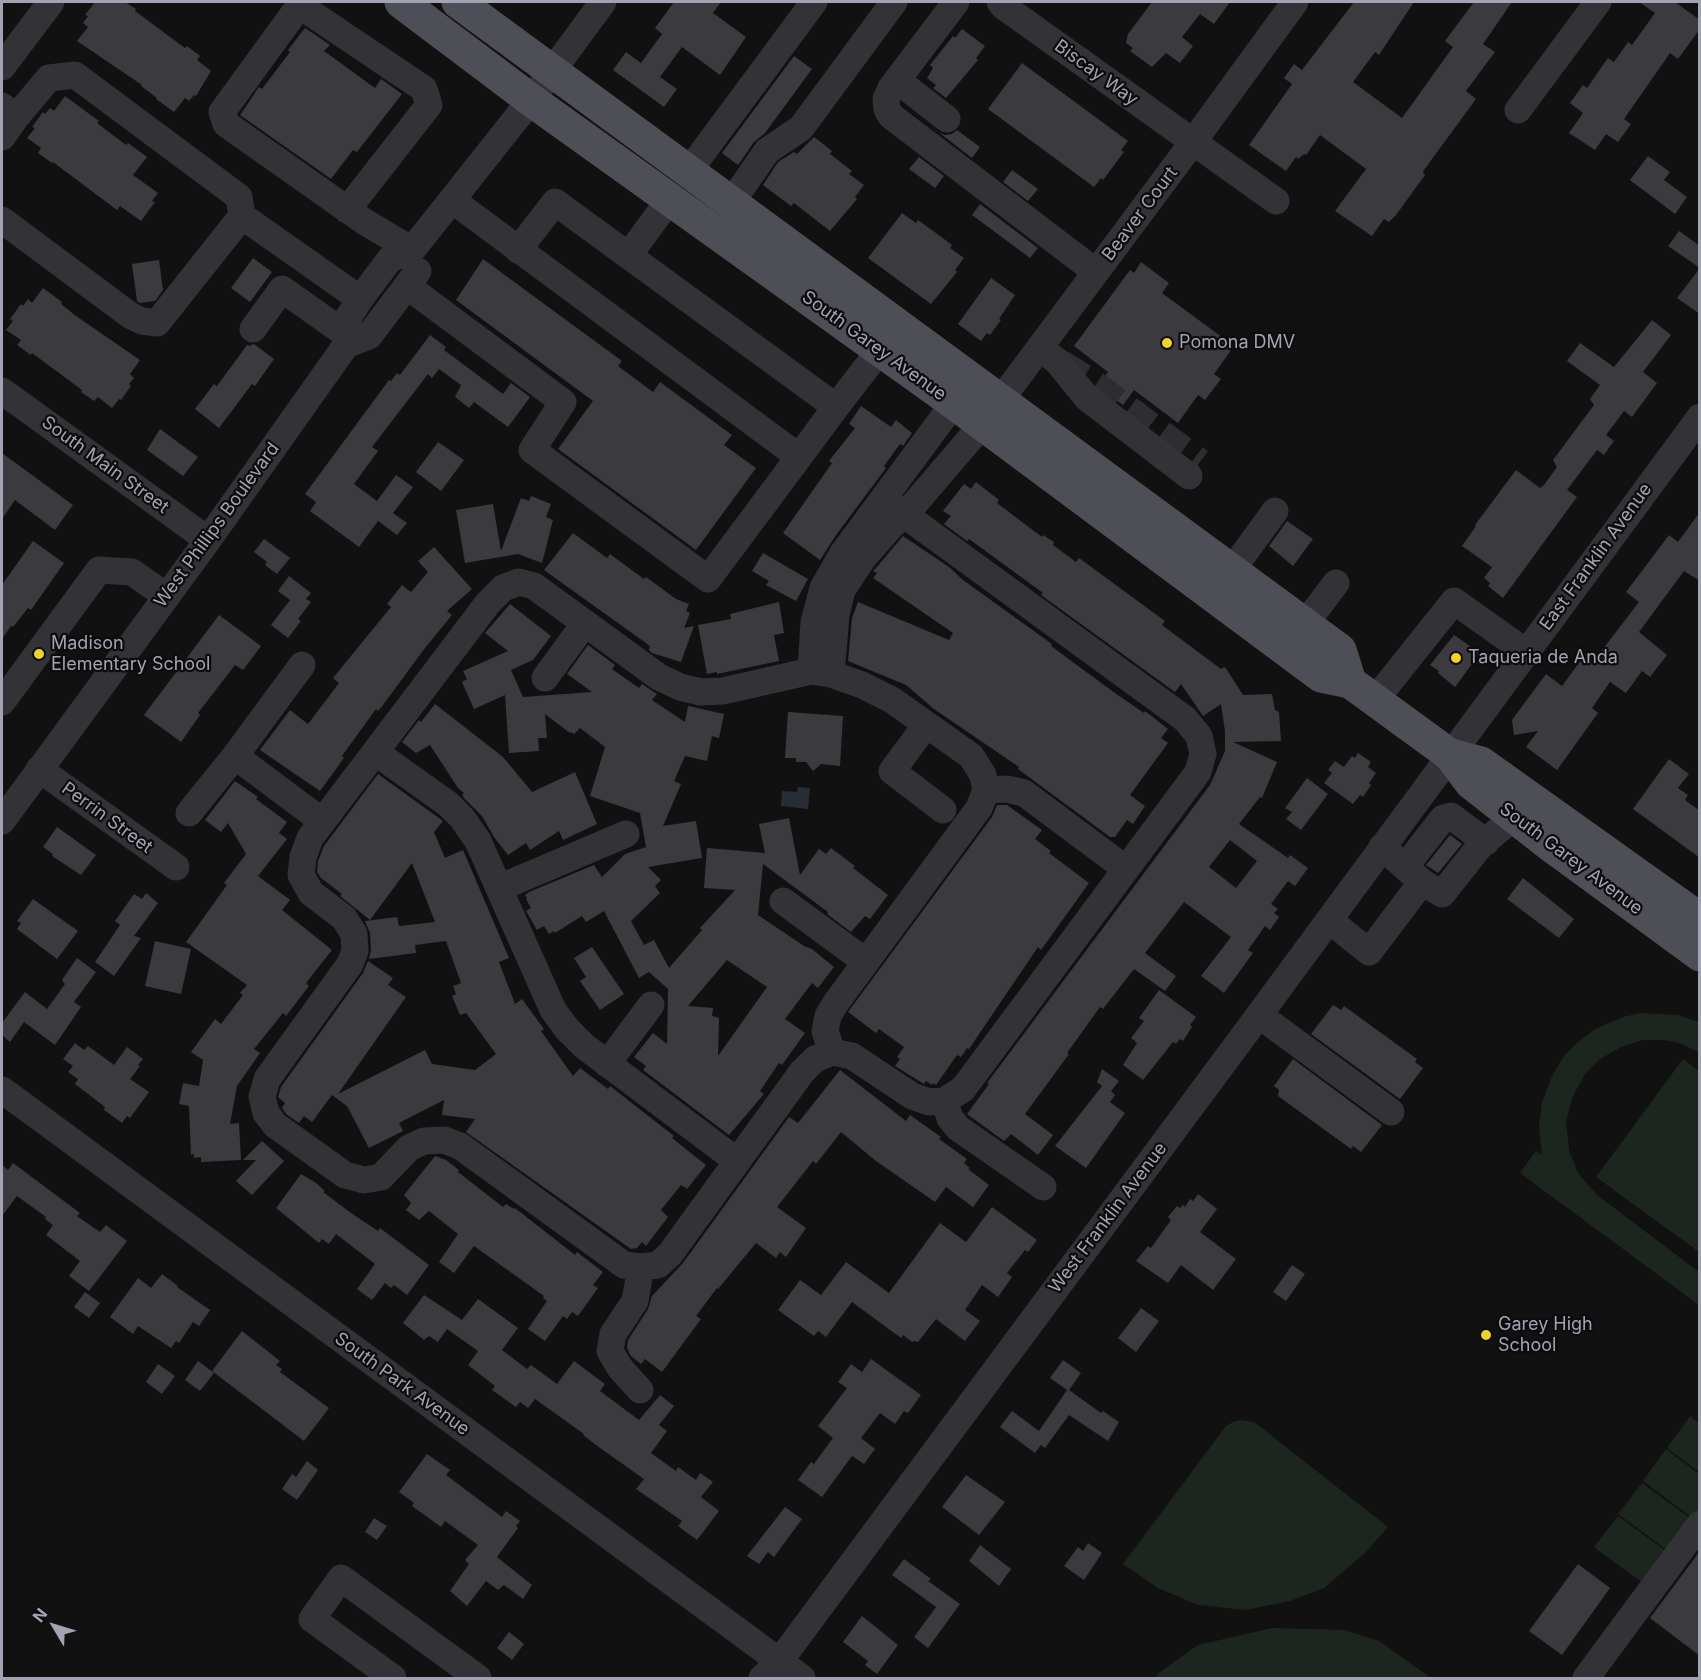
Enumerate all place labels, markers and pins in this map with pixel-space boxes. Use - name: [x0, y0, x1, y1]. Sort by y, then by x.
- place label: Pomona DMV: [1179, 332, 1295, 354]
- marker: Pomona DMV: [1160, 336, 1174, 350]
- place label: Madison Elementary School: [51, 633, 210, 676]
- marker: Madison Elementary School: [32, 647, 46, 661]
- place label: Taqueria de Anda: [1468, 647, 1618, 669]
- marker: Taqueria de Anda: [1449, 651, 1463, 665]
- place label: Garey High School: [1498, 1314, 1593, 1356]
- marker: Garey High School: [1479, 1328, 1493, 1342]

